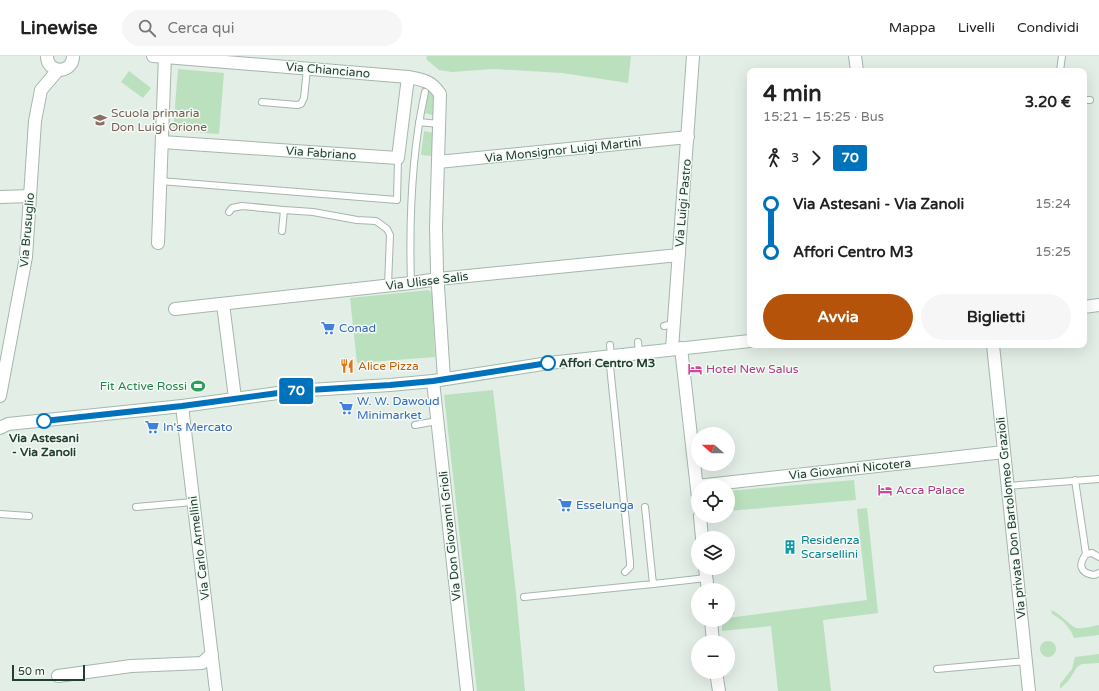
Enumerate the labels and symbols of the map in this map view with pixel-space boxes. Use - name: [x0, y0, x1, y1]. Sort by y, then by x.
- street label: Via Chianciano: [285, 59, 371, 81]
- place label: Scuola primaria Don Luigi Orione: [111, 106, 207, 134]
- school or university icon: Scuola primaria Don Luigi Orione: [92, 112, 108, 128]
- street label: Via Monsignor Luigi Martini: [484, 135, 642, 165]
- street label: Via Fabriano: [285, 144, 357, 162]
- street label: Via Luigi Pastro: [672, 158, 694, 248]
- street label: Via Brusuglio: [17, 192, 37, 268]
- street label: Via Ulisse Salis: [385, 269, 469, 293]
- supermarket icon: Conad: [320, 320, 336, 336]
- place label: Conad: [339, 321, 376, 335]
- marker: Affori Centro M3: [540, 355, 556, 371]
- place label: Affori Centro M3: [559, 356, 655, 370]
- restaurant icon: Alice Pizza: [339, 358, 355, 374]
- place label: Alice Pizza: [358, 359, 419, 373]
- hotel icon: Hotel New Salus: [687, 361, 703, 377]
- place label: Hotel New Salus: [706, 362, 799, 376]
- sports icon: Fit Active Rossi: [190, 378, 206, 394]
- line badge: 70: [278, 378, 314, 404]
- place label: Fit Active Rossi: [100, 379, 187, 393]
- place label: W. W. Dawoud Minimarket: [357, 394, 440, 422]
- supermarket icon: W. W. Dawoud Minimarket: [338, 400, 354, 416]
- marker: Via Astesani - Via Zanoli: [36, 413, 52, 429]
- street label: Via privata Don Bartolomeo Grazioli: [993, 416, 1029, 620]
- supermarket icon: In's Mercato: [144, 419, 160, 435]
- place label: In's Mercato: [163, 420, 233, 434]
- north arrow: [691, 427, 735, 471]
- place label: Via Astesani - Via Zanoli: [9, 431, 79, 459]
- street label: Via Giovanni Nicotera: [788, 456, 912, 482]
- street label: Via Don Giovanni Grioli: [436, 470, 464, 602]
- hotel icon: Acca Palace: [877, 482, 893, 498]
- place label: Acca Palace: [896, 483, 965, 497]
- street label: Via Carlo Armellini: [186, 495, 212, 601]
- supermarket icon: Esselunga: [557, 497, 573, 513]
- place label: Esselunga: [576, 498, 634, 512]
- place label: Residenza Scarsellini: [801, 533, 859, 561]
- building icon: Residenza Scarsellini: [782, 539, 798, 555]
- scale bar: [12, 663, 85, 682]

